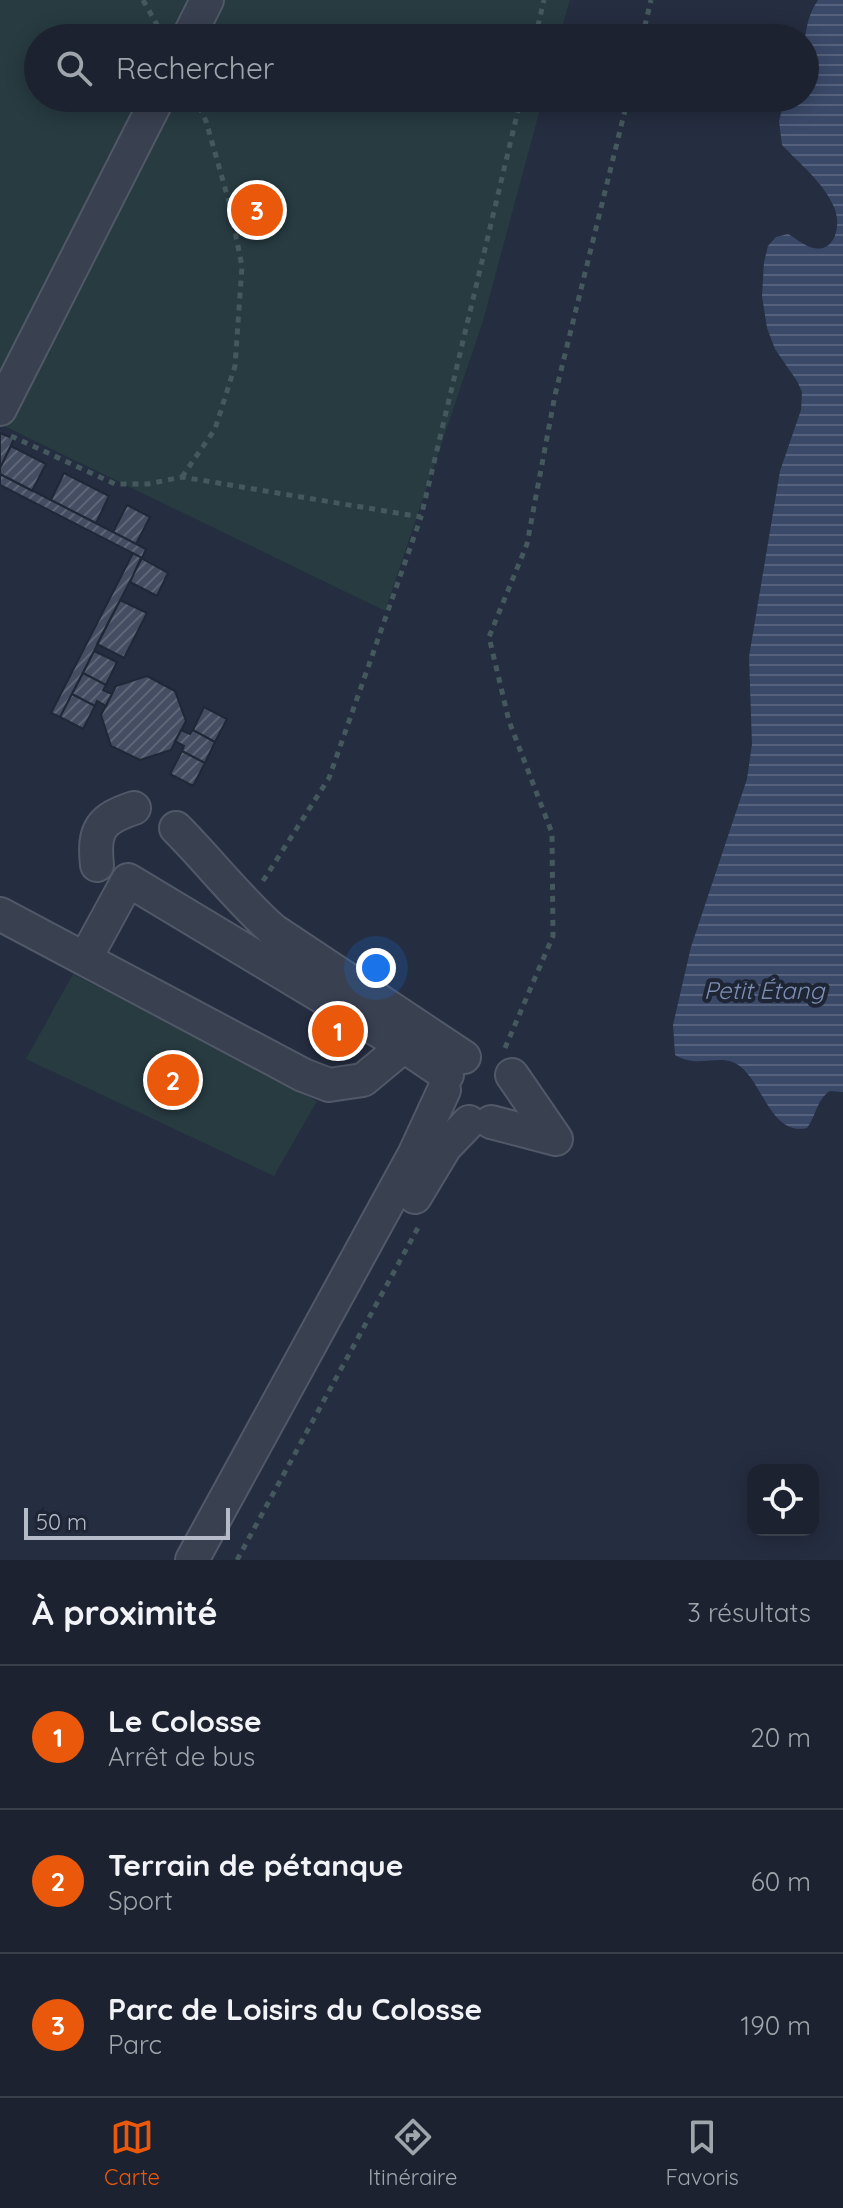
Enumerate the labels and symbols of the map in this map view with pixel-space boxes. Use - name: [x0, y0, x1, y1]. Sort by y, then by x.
- pin: 3: [231, 180, 283, 240]
- your location: [356, 948, 396, 988]
- water label: Petit Étang: [704, 975, 826, 1005]
- pin: 1: [312, 1001, 364, 1061]
- pin: 2: [147, 1050, 199, 1110]
- scale bar: [24, 1504, 230, 1540]

